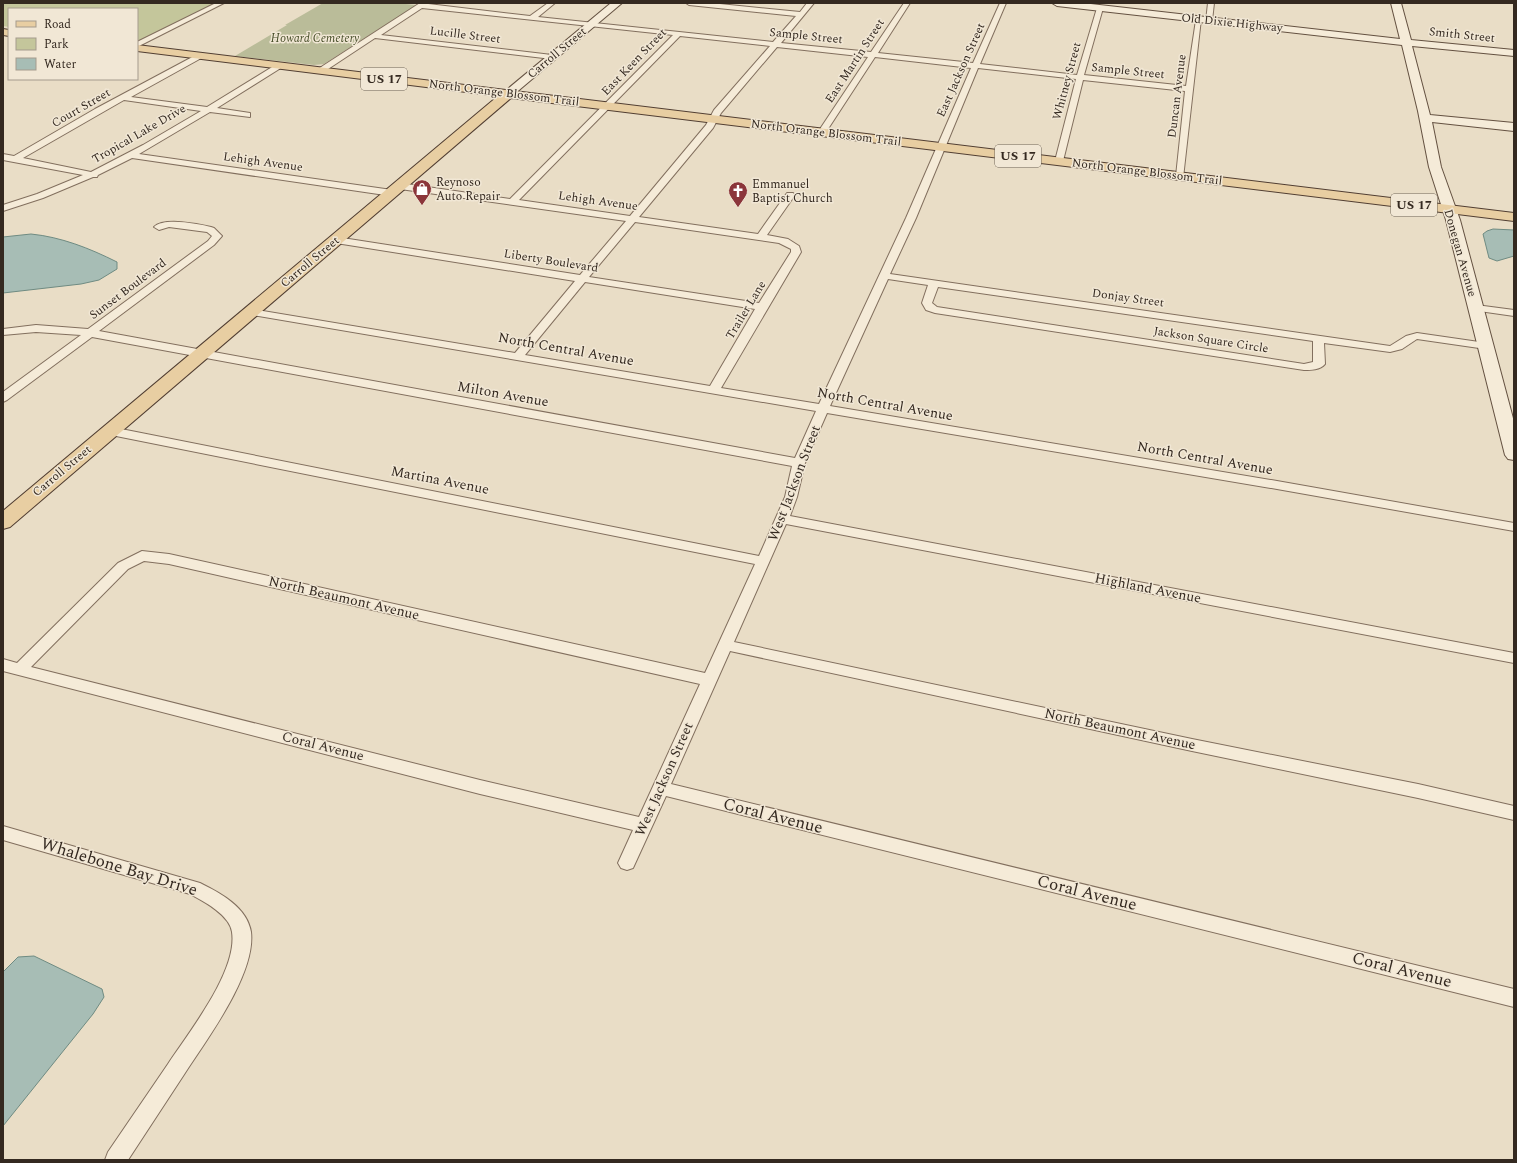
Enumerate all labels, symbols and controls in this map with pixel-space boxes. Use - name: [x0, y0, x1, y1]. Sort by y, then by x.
- legend: [8, 8, 138, 80]
- street label: Old Dixie Highway: [1180, 8, 1285, 38]
- text: Road: [44, 15, 71, 34]
- street label: East Martin Street: [820, 15, 890, 107]
- street label: East Jackson Street: [932, 20, 990, 120]
- street label: Lucille Street: [429, 21, 501, 49]
- street label: Smith Street: [1428, 22, 1496, 48]
- street label: Carroll Street: [523, 23, 591, 83]
- street label: Sample Street: [768, 23, 844, 49]
- street label: East Keen Street: [597, 24, 671, 100]
- park label: Howard Cemetery: [271, 29, 360, 48]
- text: Park: [44, 35, 69, 54]
- street label: Whitney Street: [1047, 40, 1087, 122]
- street label: Duncan Avenue: [1162, 53, 1192, 139]
- text: Water: [44, 55, 76, 74]
- street label: Sample Street: [1090, 58, 1166, 84]
- road number: US 17: [361, 68, 407, 90]
- street label: North Orange Blossom Trail: [428, 74, 580, 112]
- street label: Court Street: [48, 83, 114, 133]
- street label: Tropical Lake Drive: [88, 99, 190, 169]
- street label: North Orange Blossom Trail: [750, 114, 902, 152]
- road number: US 17: [995, 145, 1041, 167]
- street label: Lehigh Avenue: [222, 147, 304, 177]
- street label: North Orange Blossom Trail: [1071, 153, 1223, 191]
- place label: Reynoso Auto Repair: [436, 173, 500, 206]
- place label: Emmanuel Baptist Church: [752, 175, 833, 208]
- shop icon: Reynoso Auto Repair: [411, 178, 433, 206]
- church icon: Emmanuel Baptist Church: [727, 180, 749, 208]
- street label: Lehigh Avenue: [557, 186, 639, 216]
- road number: US 17: [1391, 194, 1437, 216]
- street label: Donegan Avenue: [1438, 207, 1482, 299]
- street label: Carroll Street: [276, 232, 344, 292]
- street label: Liberty Boulevard: [502, 244, 600, 278]
- street label: Sunset Boulevard: [86, 254, 171, 324]
- street label: Trailer Lane: [721, 277, 771, 343]
- street label: Donjay Street: [1091, 284, 1165, 312]
- street label: Jackson Square Circle: [1152, 322, 1270, 358]
- street label: North Central Avenue: [497, 327, 636, 371]
- street label: Milton Avenue: [456, 376, 550, 412]
- street label: North Central Avenue: [816, 382, 955, 426]
- street label: West Jackson Street: [762, 422, 826, 544]
- street label: North Central Avenue: [1136, 436, 1275, 480]
- street label: Carroll Street: [28, 441, 96, 501]
- street label: Martina Avenue: [389, 460, 491, 500]
- street label: Highland Avenue: [1093, 567, 1203, 609]
- street label: North Beaumont Avenue: [266, 570, 422, 626]
- street label: North Beaumont Avenue: [1042, 703, 1198, 755]
- street label: West Jackson Street: [629, 719, 699, 839]
- street label: Coral Avenue: [280, 726, 367, 766]
- street label: Coral Avenue: [720, 791, 826, 841]
- street label: Whalebone Bay Drive: [37, 831, 201, 903]
- street label: Coral Avenue: [1034, 868, 1140, 918]
- street label: Coral Avenue: [1349, 945, 1455, 995]

